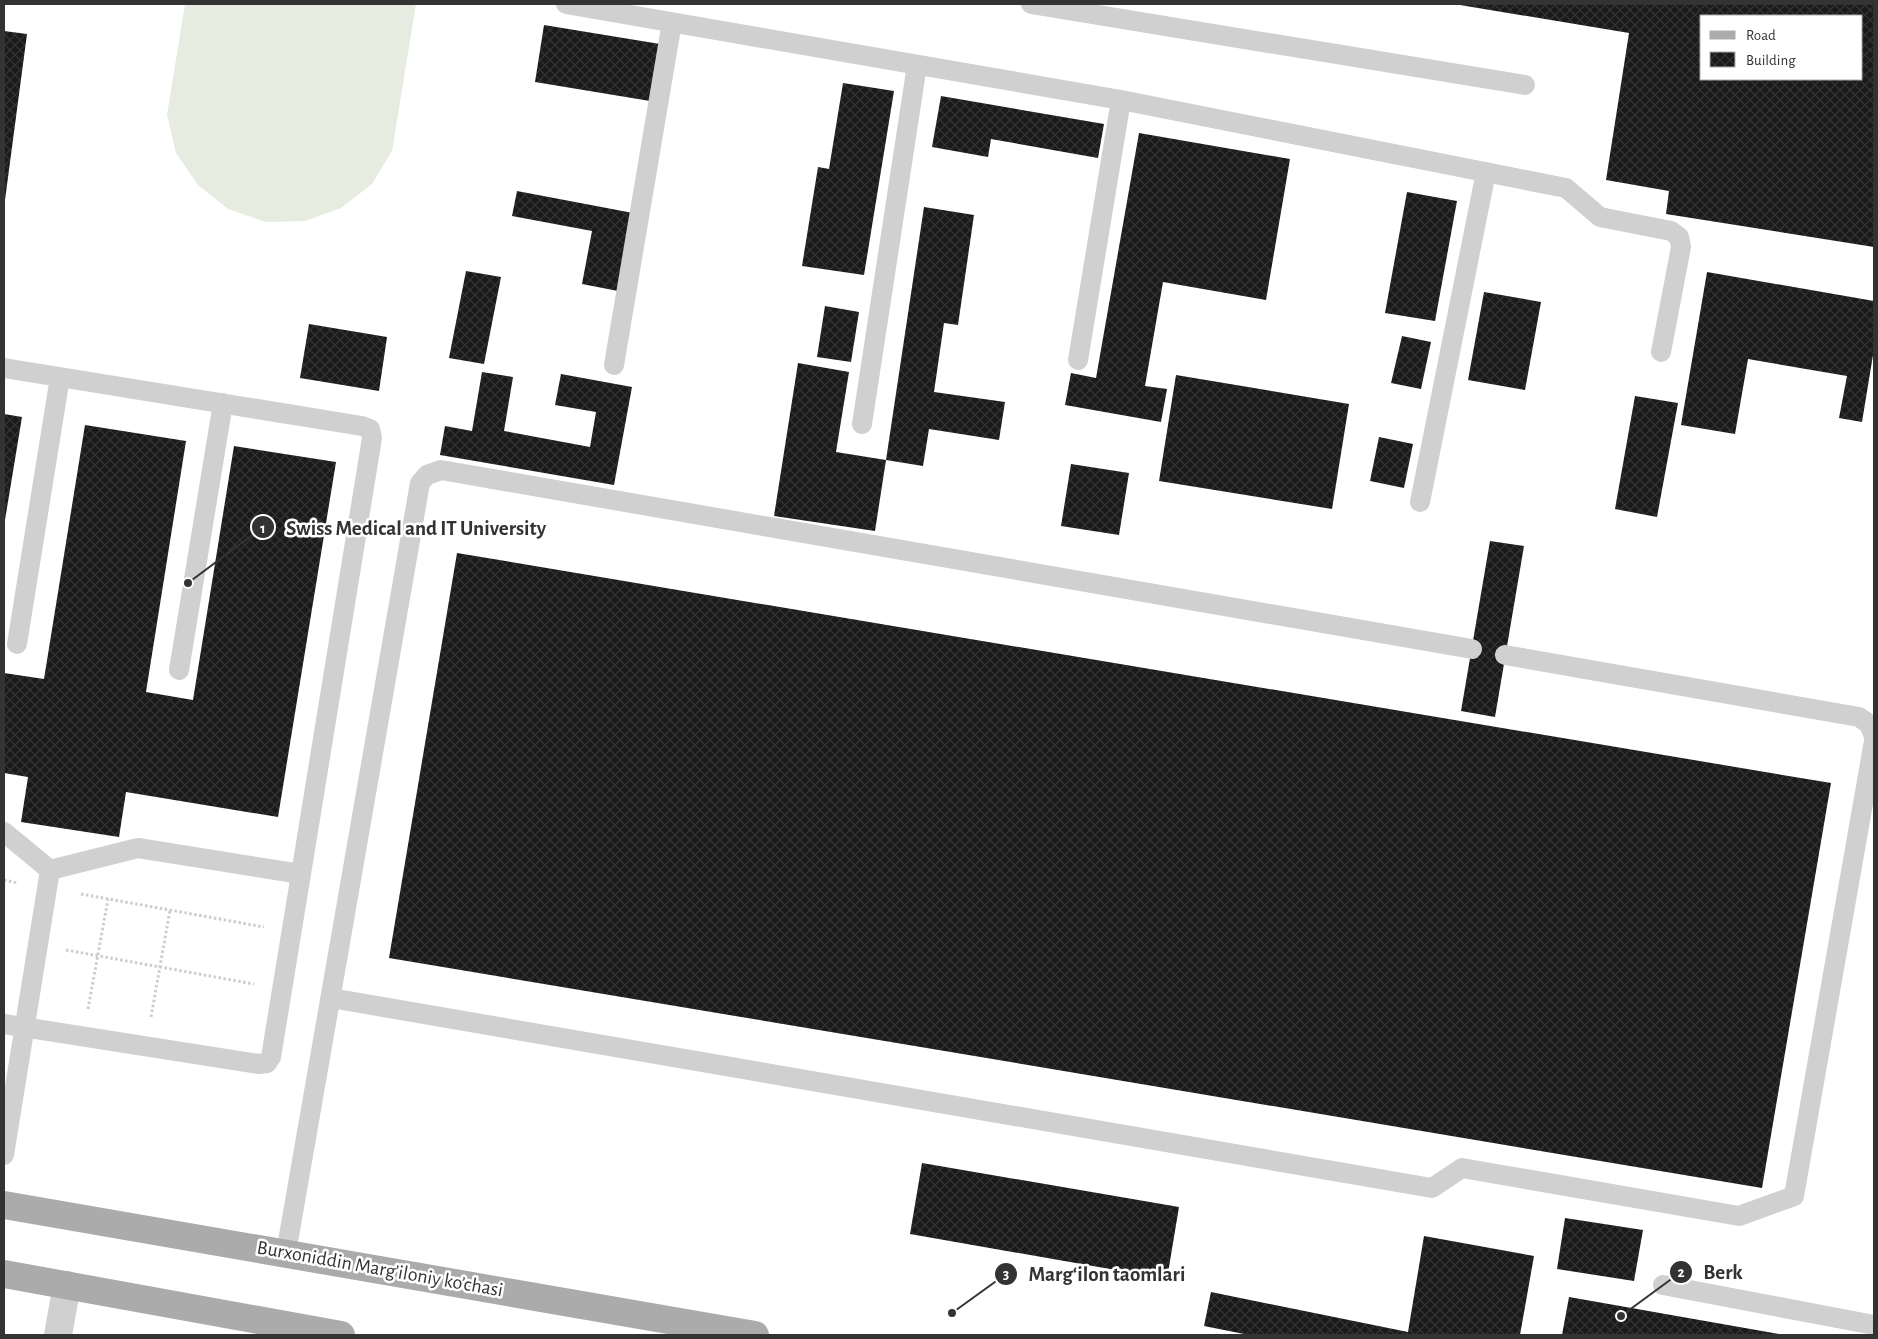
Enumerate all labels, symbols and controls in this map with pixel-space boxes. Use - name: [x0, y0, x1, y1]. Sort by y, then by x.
- legend: [1700, 15, 1863, 80]
- text: Road: [1746, 28, 1776, 43]
- text: Building: [1746, 53, 1796, 68]
- callout: Swiss Medical and IT University: [251, 509, 556, 545]
- text: Swiss Medical and IT University: [286, 518, 547, 539]
- text: 1: [260, 521, 266, 536]
- street label: Burxoniddin Marg’iloniy ko’chasi: [255, 1237, 505, 1301]
- callout: Berk: [1669, 1254, 1753, 1290]
- callout: Margʻilon taomlari: [994, 1256, 1195, 1292]
- text: Berk: [1703, 1262, 1743, 1283]
- text: Margʻilon taomlari: [1029, 1264, 1185, 1285]
- text: 2: [1677, 1265, 1685, 1280]
- text: 3: [1003, 1267, 1009, 1282]

